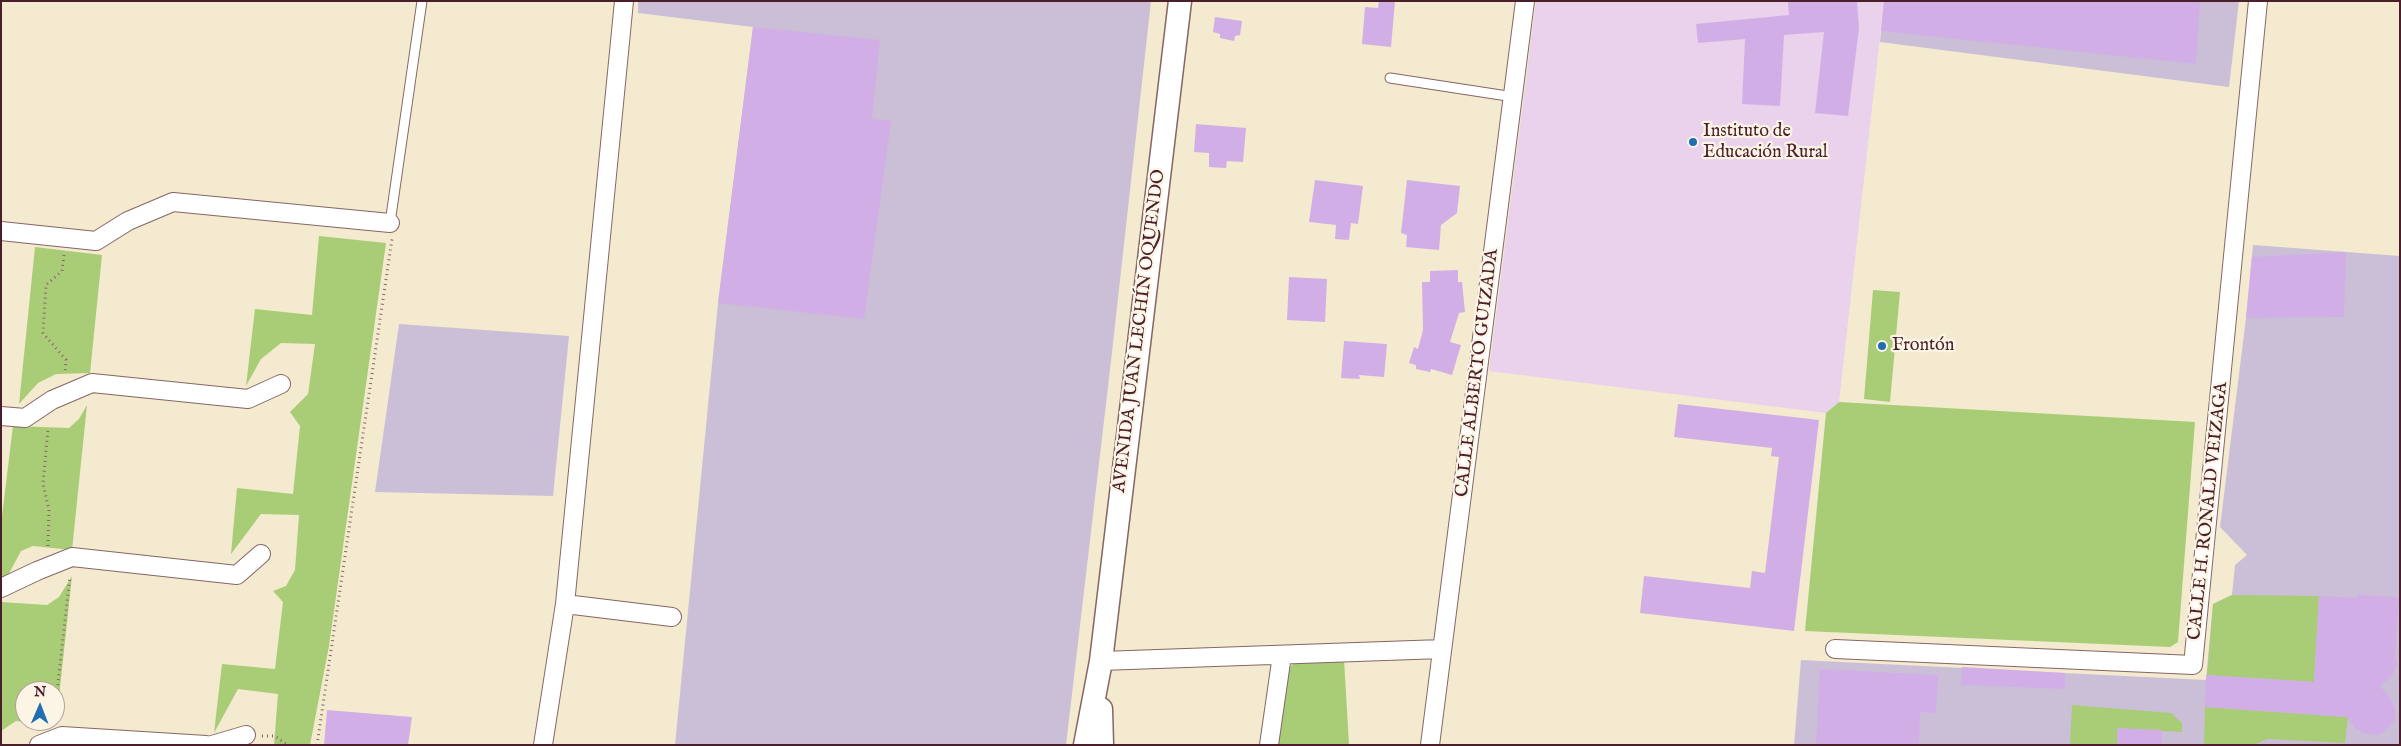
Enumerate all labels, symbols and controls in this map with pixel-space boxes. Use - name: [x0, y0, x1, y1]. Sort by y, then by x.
- place label: Instituto de Educación Rural: [1703, 121, 1828, 163]
- marker: Instituto de Educación Rural: [1687, 136, 1699, 148]
- street label: AVENIDA JUAN LECHÍN OQUENDO: [1109, 168, 1171, 494]
- street label: CALLE ALBERTO GUIZADA: [1452, 248, 1504, 498]
- place label: Frontón: [1892, 335, 1954, 357]
- marker: Frontón: [1876, 340, 1888, 352]
- street label: CALLE H. RONALD VEIZAGA: [2185, 381, 2233, 641]
- north arrow: [15, 681, 65, 731]
- text: N: [34, 683, 46, 701]

